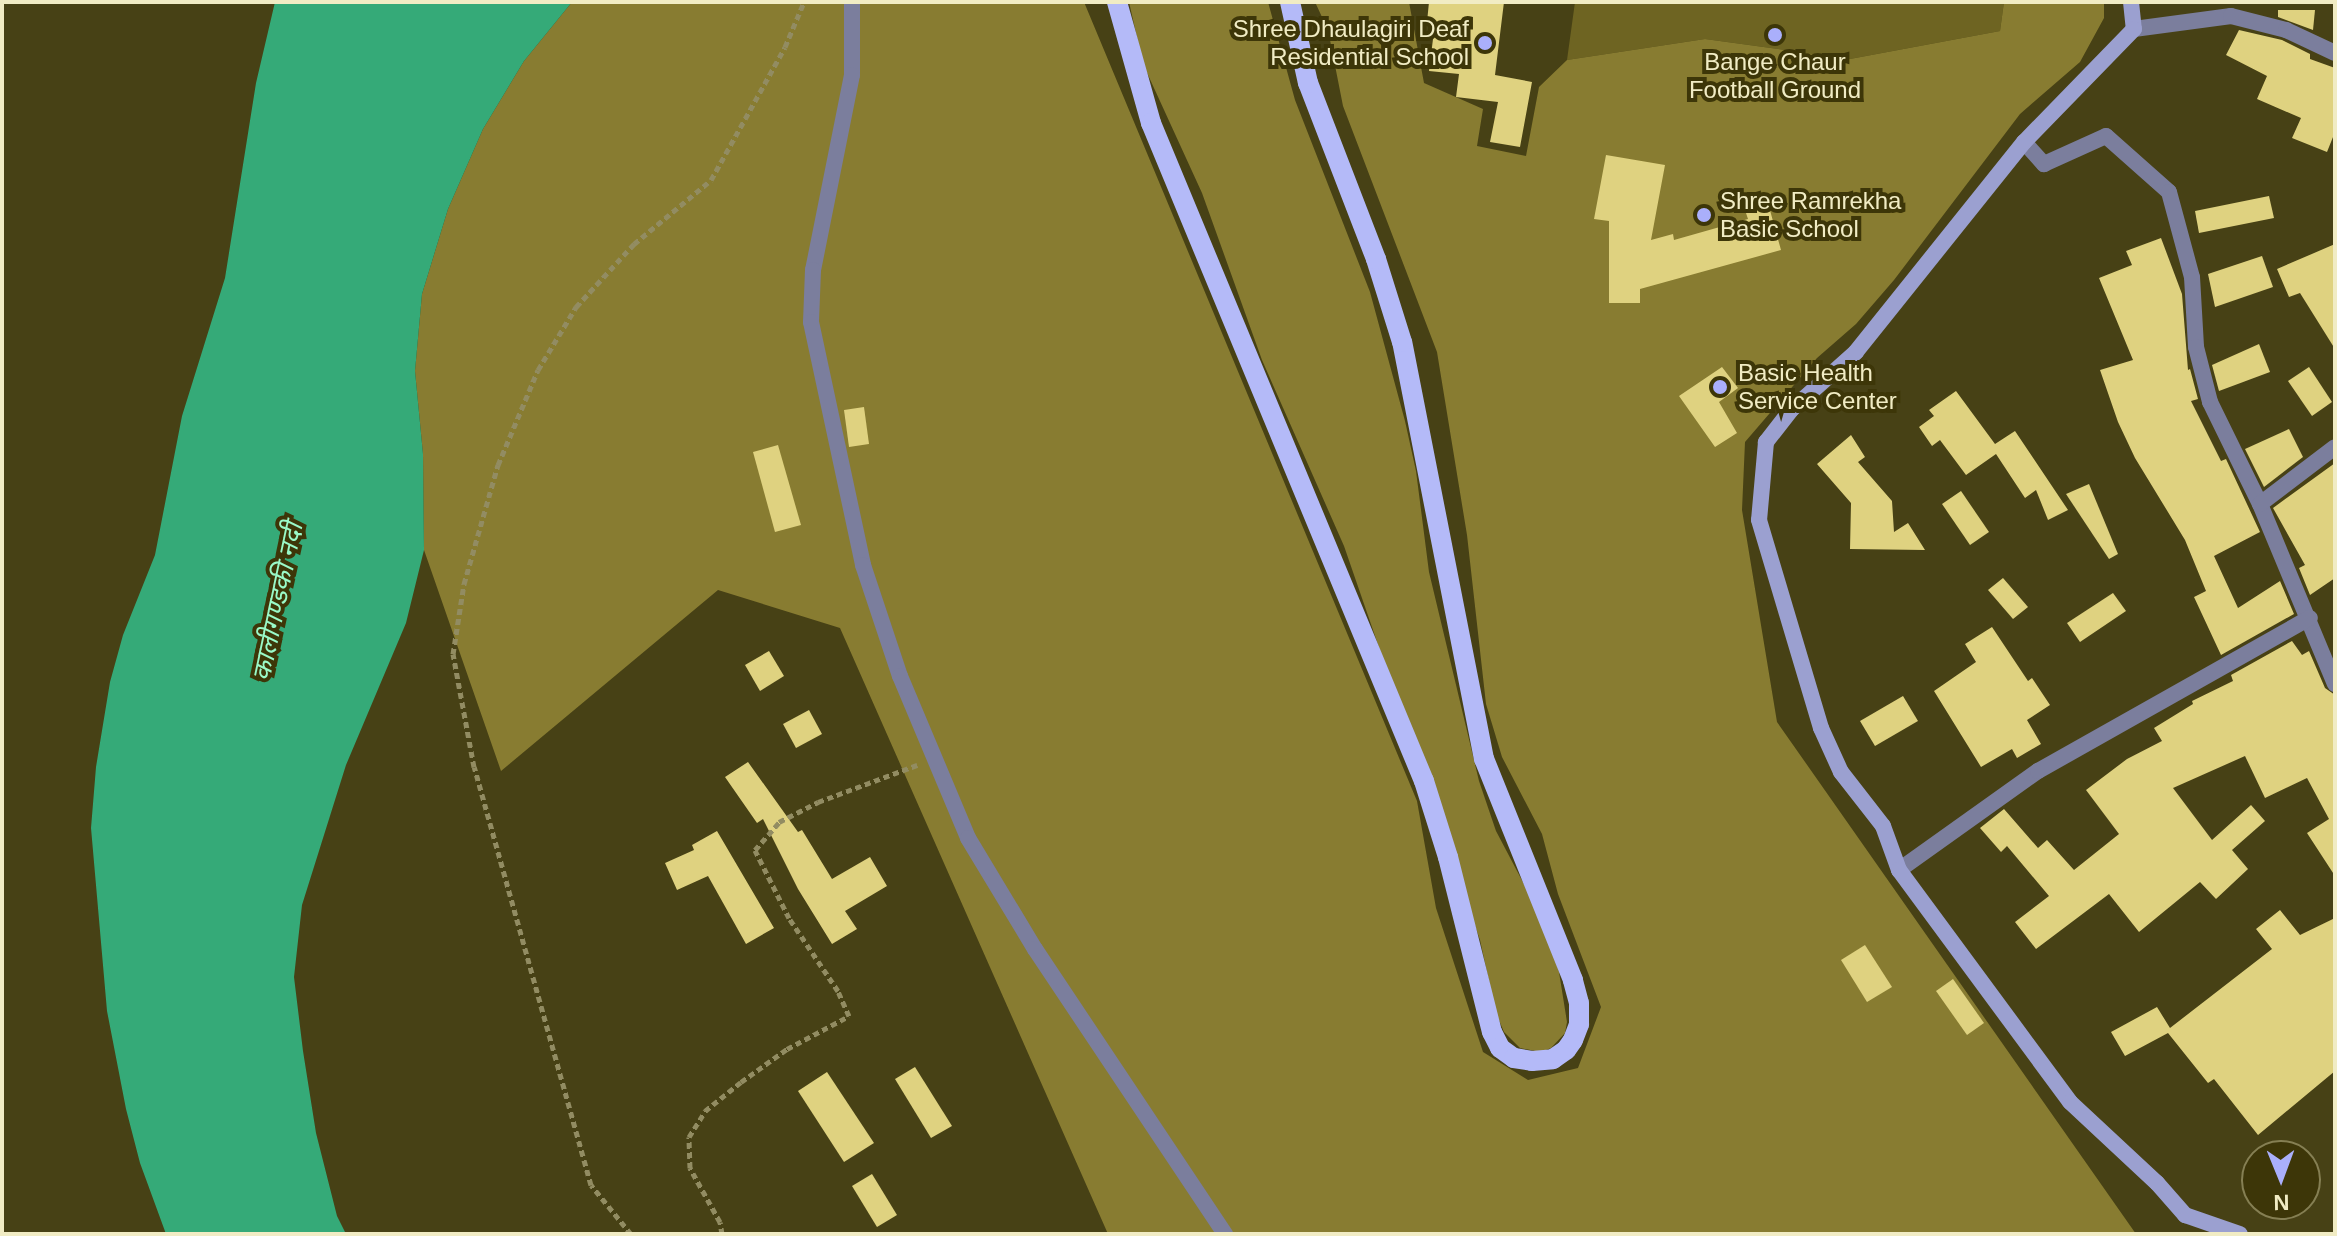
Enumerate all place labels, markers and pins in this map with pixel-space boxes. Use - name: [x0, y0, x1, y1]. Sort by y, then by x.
- place label: Shree Dhaulagiri Deaf Residential School: [1233, 15, 1469, 71]
- marker: Bange Chaur Football Ground: [1766, 26, 1784, 44]
- marker: Shree Dhaulagiri Deaf Residential School: [1476, 34, 1494, 52]
- place label: Bange Chaur Football Ground: [1689, 48, 1861, 104]
- place label: Shree Ramrekha Basic School: [1720, 187, 1901, 243]
- marker: Shree Ramrekha Basic School: [1695, 206, 1713, 224]
- place label: Basic Health Service Center: [1738, 359, 1897, 415]
- marker: Basic Health Service Center: [1709, 376, 1731, 398]

